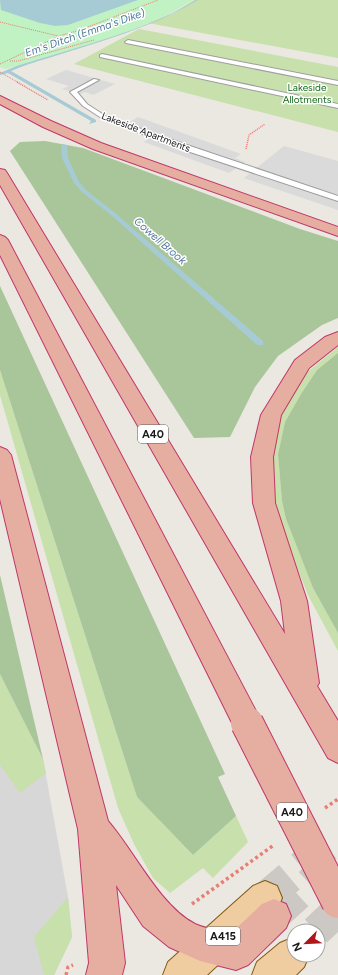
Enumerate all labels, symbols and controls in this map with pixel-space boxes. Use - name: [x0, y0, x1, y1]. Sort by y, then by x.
- water label: Em's Ditch (Emma's Dike): [23, 6, 147, 60]
- park label: Lakeside Allotments: [283, 81, 332, 106]
- street label: Lakeside Apartments: [100, 109, 193, 155]
- water label: Cowell Brook: [131, 215, 189, 268]
- road number: A40: [138, 425, 168, 443]
- road number: A40: [277, 803, 307, 821]
- north arrow: [286, 923, 326, 963]
- road number: A415: [206, 927, 240, 945]
- text: N: [290, 940, 305, 953]

